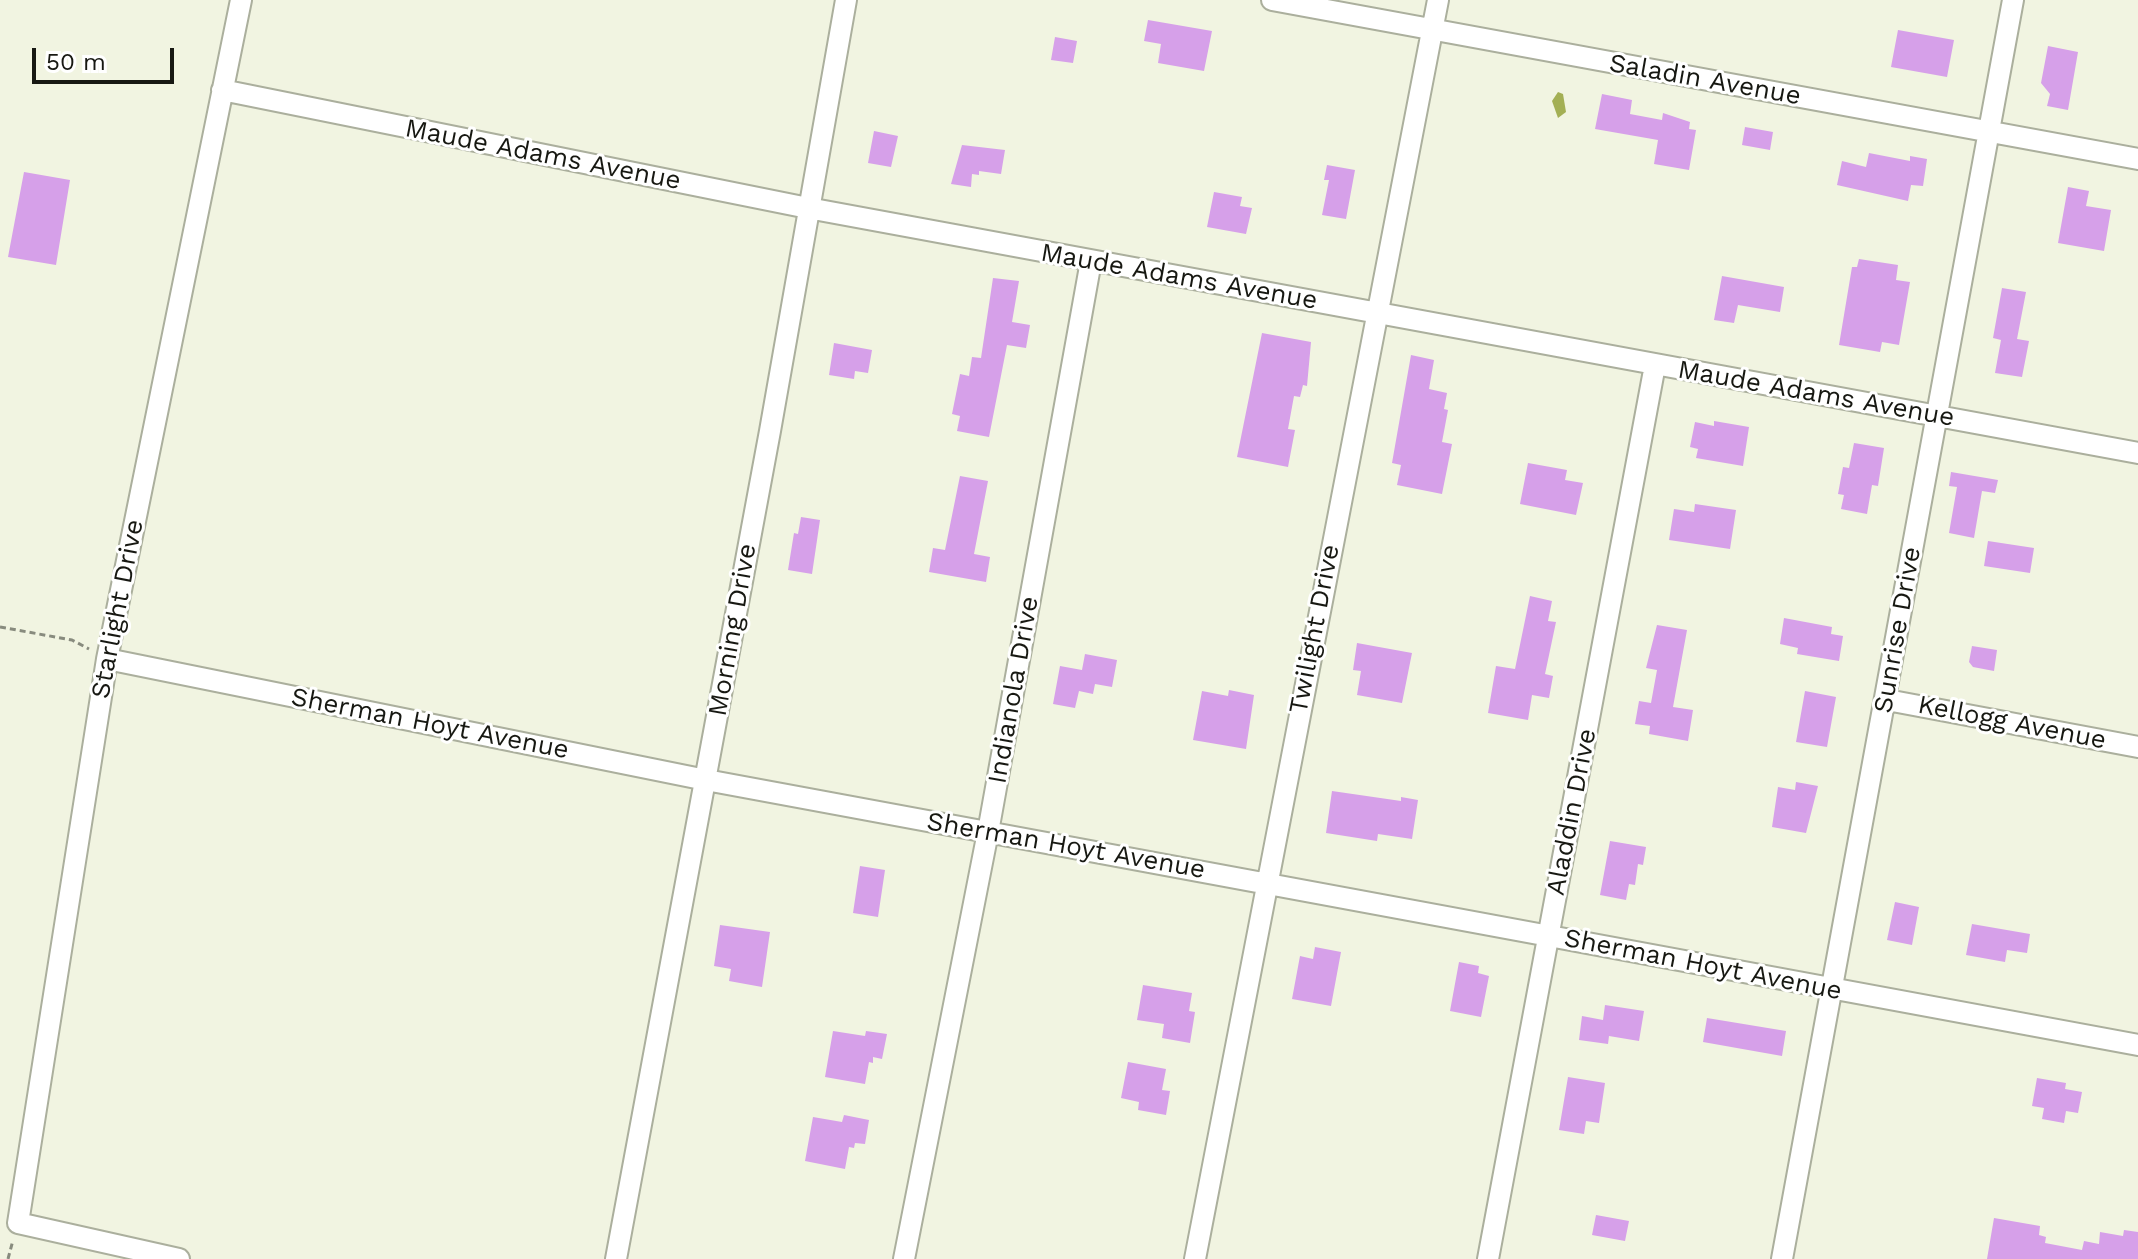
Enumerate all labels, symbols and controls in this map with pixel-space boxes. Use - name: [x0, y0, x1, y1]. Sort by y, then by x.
- scale bar: [36, 32, 178, 82]
- text: 50 m: [46, 48, 106, 76]
- street label: Saladin Avenue: [1607, 48, 1803, 112]
- street label: Maude Adams Avenue: [402, 113, 684, 197]
- street label: Maude Adams Avenue: [1038, 237, 1320, 317]
- street label: Maude Adams Avenue: [1675, 354, 1957, 434]
- street label: Starlight Drive: [85, 517, 151, 701]
- street label: Morning Drive: [702, 541, 764, 719]
- street label: Twilight Drive: [1283, 542, 1347, 716]
- street label: Sunrise Drive: [1868, 544, 1928, 716]
- street label: Indianola Drive: [982, 594, 1046, 786]
- street label: Sherman Hoyt Avenue: [289, 682, 571, 766]
- street label: Kellogg Avenue: [1915, 689, 2109, 757]
- street label: Aladdin Drive: [1541, 726, 1603, 898]
- street label: Sherman Hoyt Avenue: [924, 806, 1208, 886]
- street label: Sherman Hoyt Avenue: [1562, 923, 1844, 1007]

